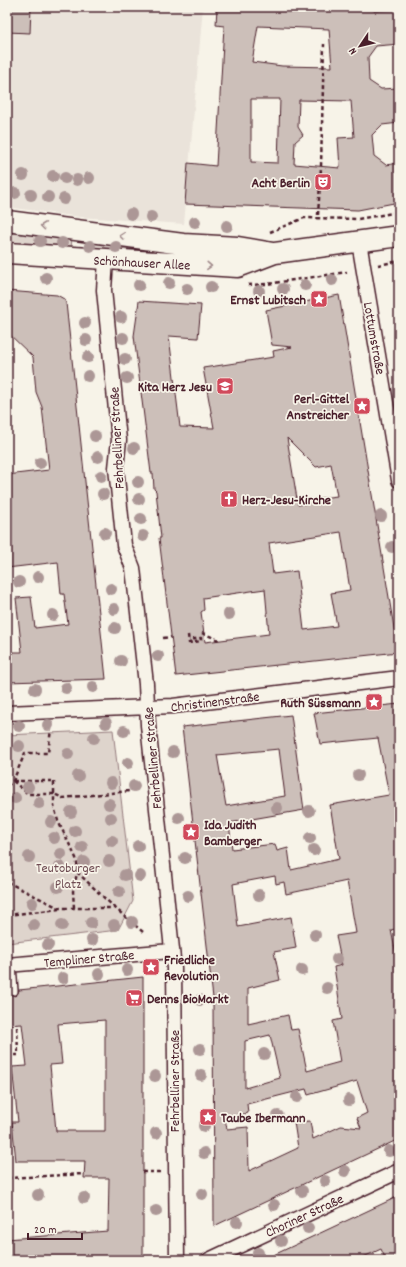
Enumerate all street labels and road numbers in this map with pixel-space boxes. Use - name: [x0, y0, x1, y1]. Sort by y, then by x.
- street label: Schönhauser Allee: [93, 251, 191, 277]
- street label: Lottumstraße: [357, 300, 389, 376]
- street label: Fehrbelliner Straße: [105, 386, 131, 490]
- street label: Christinenstraße: [170, 688, 261, 718]
- street label: Fehrbelliner Straße: [140, 706, 168, 810]
- street label: Templiner Straße: [43, 946, 135, 974]
- street label: Fehrbelliner Straße: [166, 1030, 186, 1132]
- street label: Choriner Straße: [262, 1190, 347, 1244]

